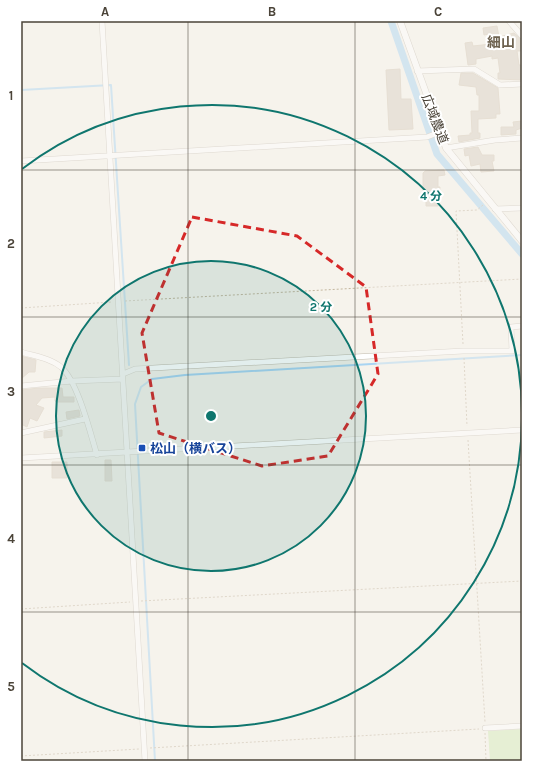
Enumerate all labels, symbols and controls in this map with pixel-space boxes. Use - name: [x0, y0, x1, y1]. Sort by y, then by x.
- text: A: [101, 4, 109, 19]
- text: B: [268, 4, 276, 19]
- text: C: [434, 4, 442, 19]
- district label: 細山: [487, 34, 515, 51]
- text: 1: [9, 88, 13, 103]
- street label: 広域農道: [419, 92, 451, 146]
- text: 4 分: [420, 189, 442, 203]
- text: 2: [7, 236, 15, 251]
- text: 2 分: [310, 300, 332, 314]
- text: 3: [7, 384, 15, 399]
- centre of rings: [204, 409, 218, 423]
- place label: 松山（横バス）: [150, 441, 241, 456]
- marker: 松山（横バス）: [137, 443, 147, 453]
- text: 4: [7, 531, 15, 546]
- text: 5: [7, 679, 15, 694]

